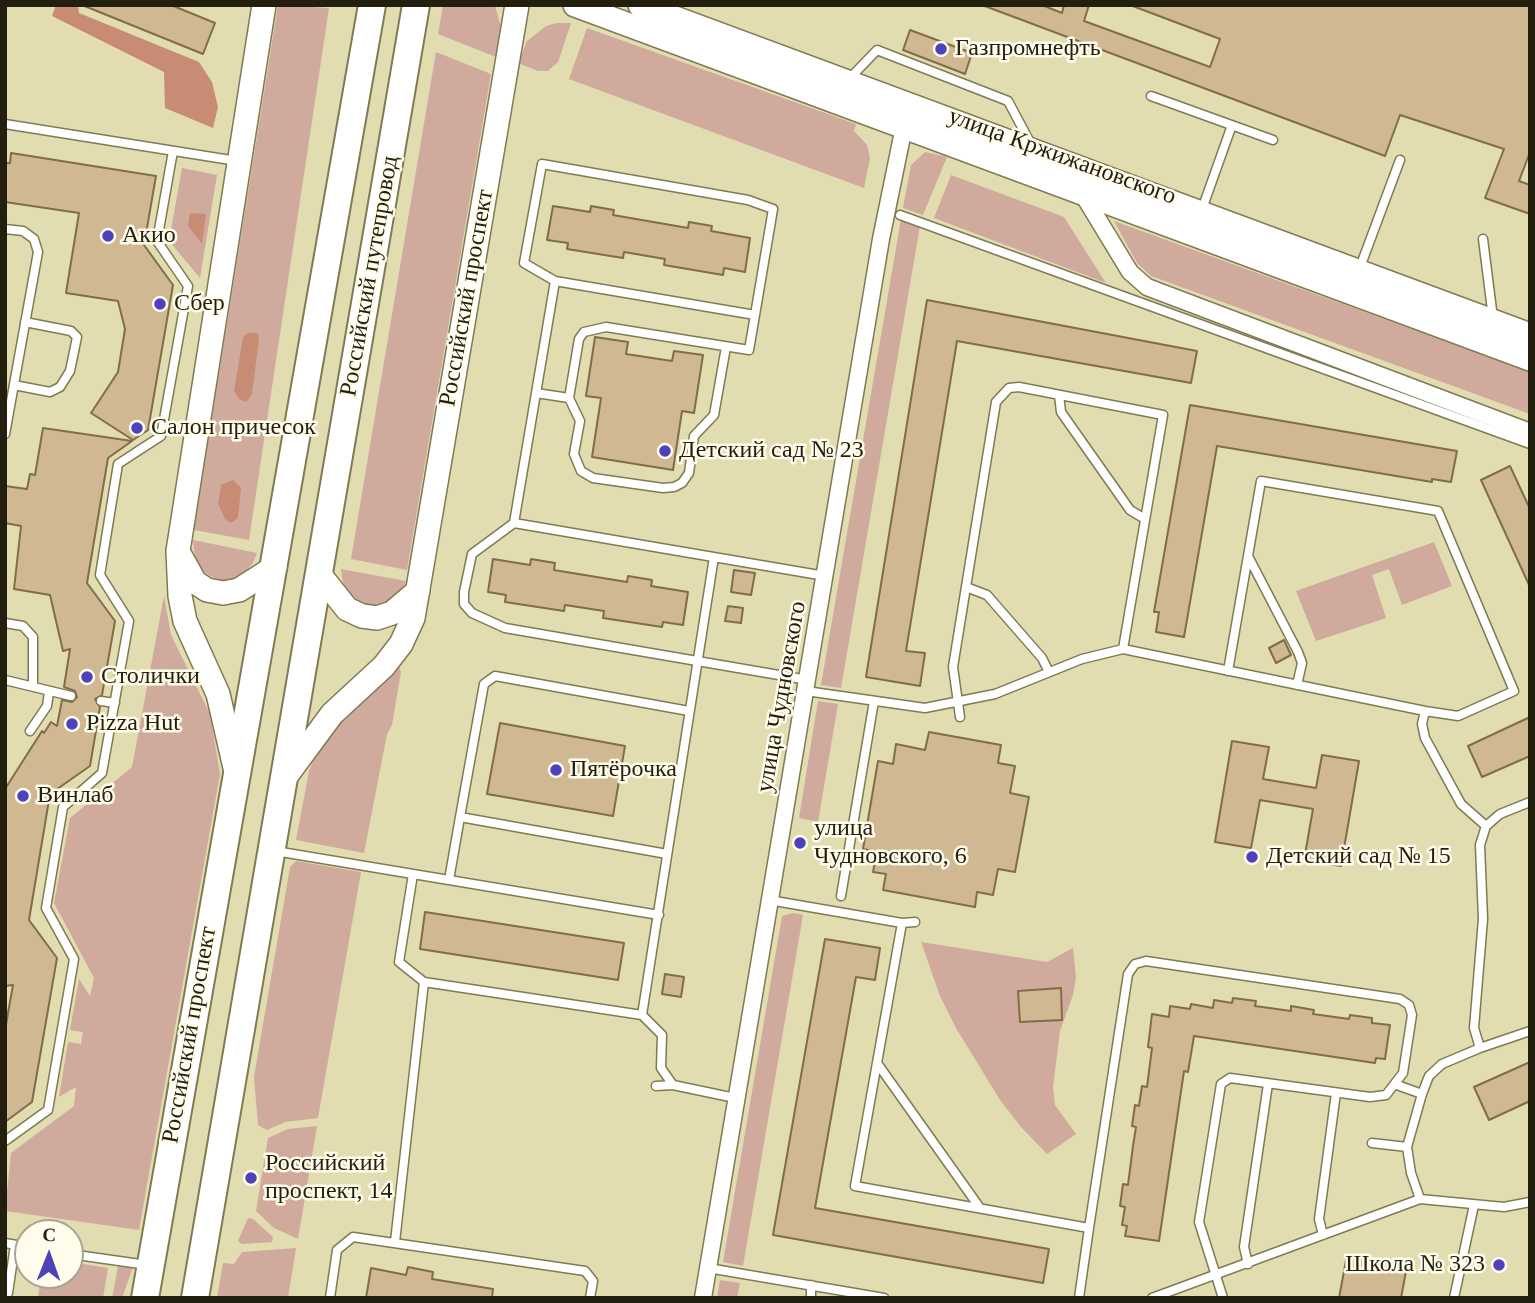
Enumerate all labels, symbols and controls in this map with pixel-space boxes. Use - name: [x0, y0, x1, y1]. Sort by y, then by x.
- place label: Газпромнефть: [955, 35, 1101, 63]
- marker: Газпромнефть: [933, 41, 949, 57]
- street label: улица Кржижановского: [944, 102, 1180, 212]
- street label: Российский путепровод: [335, 153, 405, 399]
- street label: Российский проспект: [434, 187, 500, 409]
- place label: Акио: [122, 222, 176, 250]
- marker: Акио: [100, 228, 116, 244]
- place label: Сбер: [174, 290, 225, 318]
- marker: Сбер: [152, 296, 168, 312]
- place label: Салон причесок: [151, 414, 316, 442]
- marker: Салон причесок: [129, 420, 145, 436]
- place label: Детский сад № 23: [679, 437, 864, 465]
- marker: Детский сад № 23: [657, 443, 673, 459]
- street label: улица Чудновского: [751, 599, 813, 795]
- place label: Столички: [101, 663, 200, 691]
- marker: Столички: [79, 669, 95, 685]
- place label: Pizza Hut: [86, 710, 180, 738]
- marker: Pizza Hut: [64, 716, 80, 732]
- place label: Пятёрочка: [570, 756, 677, 784]
- marker: Пятёрочка: [548, 762, 564, 778]
- place label: Винлаб: [37, 782, 114, 810]
- marker: Винлаб: [15, 788, 31, 804]
- place label: улица Чудновского, 6: [814, 815, 967, 871]
- marker: улица Чудновского, 6: [792, 835, 808, 851]
- place label: Детский сад № 15: [1266, 843, 1451, 871]
- marker: Детский сад № 15: [1244, 849, 1260, 865]
- street label: Российский проспект: [157, 924, 223, 1146]
- place label: Российский проспект, 14: [265, 1150, 393, 1206]
- marker: Российский проспект, 14: [243, 1170, 259, 1186]
- north arrow: [14, 1219, 84, 1289]
- text: С: [42, 1224, 56, 1245]
- place label: Школа № 323: [1345, 1251, 1485, 1279]
- marker: Школа № 323: [1491, 1257, 1507, 1273]

